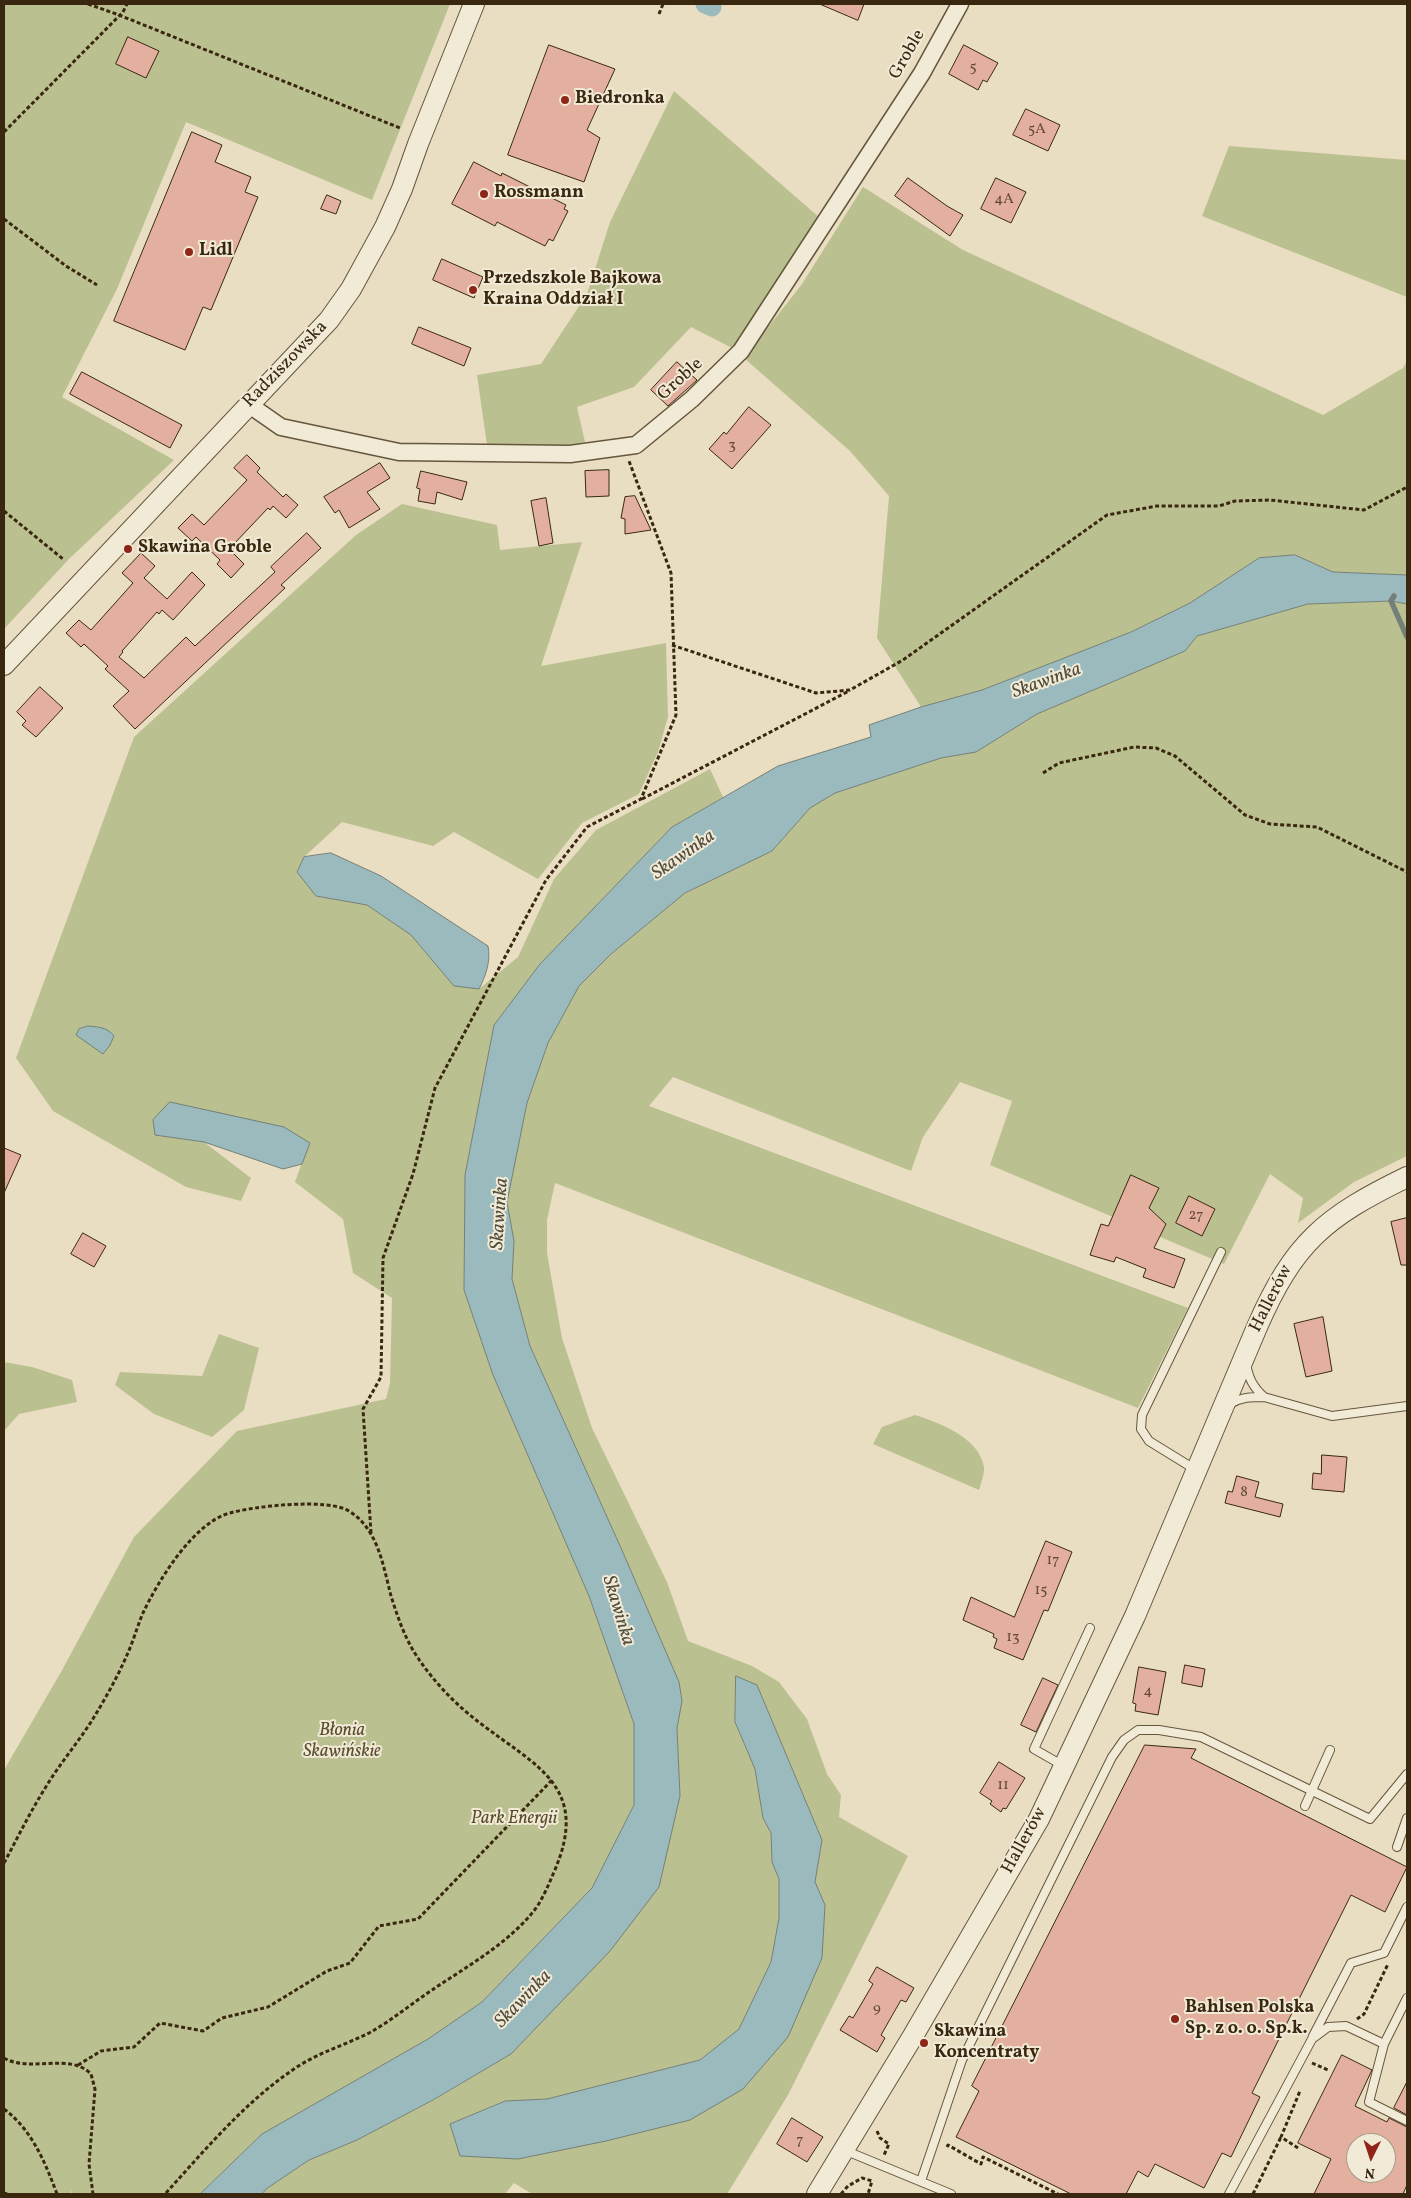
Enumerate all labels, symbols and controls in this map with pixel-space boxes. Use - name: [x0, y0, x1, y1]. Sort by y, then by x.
- street label: Groble: [885, 26, 931, 84]
- house number: 5: [969, 59, 977, 77]
- place label: Biedronka: [575, 89, 665, 111]
- marker: Biedronka: [559, 94, 571, 106]
- house number: 5A: [1028, 121, 1046, 139]
- place label: Rossmann: [494, 183, 584, 205]
- marker: Rossmann: [478, 188, 490, 200]
- house number: 4A: [994, 191, 1014, 209]
- place label: Lidl: [199, 241, 233, 263]
- marker: Lidl: [183, 246, 195, 258]
- place label: Przedszkole Bajkowa Kraina Oddział I: [483, 269, 662, 312]
- marker: Przedszkole Bajkowa Kraina Oddział I: [467, 284, 479, 296]
- street label: Radziszowska: [239, 317, 333, 413]
- street label: Groble: [654, 354, 708, 406]
- house number: 3: [728, 437, 736, 455]
- place label: Skawina Groble: [138, 538, 272, 560]
- marker: Skawina Groble: [122, 543, 134, 555]
- water label: Skawinka: [1009, 659, 1085, 705]
- water label: Skawinka: [648, 826, 720, 886]
- water label: Skawinka: [487, 1177, 515, 1251]
- house number: 27: [1189, 1207, 1203, 1225]
- street label: Hallerów: [1246, 1262, 1298, 1336]
- house number: 8: [1240, 1484, 1248, 1502]
- house number: 17: [1046, 1552, 1060, 1570]
- water label: Skawinka: [596, 1573, 638, 1649]
- house number: 15: [1034, 1582, 1048, 1600]
- house number: 13: [1006, 1629, 1020, 1647]
- house number: 4: [1144, 1683, 1152, 1701]
- park label: Błonia Skawińskie: [303, 1721, 381, 1764]
- house number: 11: [997, 1777, 1009, 1795]
- street label: Hallerów: [998, 1804, 1052, 1878]
- park label: Park Energii: [471, 1809, 557, 1831]
- water label: Skawinka: [491, 1966, 557, 2034]
- place label: Bahlsen Polska Sp. z o. o. Sp.k.: [1185, 1998, 1314, 2040]
- house number: 9: [873, 2000, 881, 2018]
- marker: Bahlsen Polska Sp. z o. o. Sp.k.: [1169, 2013, 1181, 2025]
- place label: Skawina Koncentraty: [934, 2022, 1039, 2064]
- marker: Skawina Koncentraty: [918, 2037, 930, 2049]
- house number: 7: [796, 2132, 804, 2150]
- north arrow: [1346, 2133, 1396, 2183]
- text: N: [1364, 2163, 1376, 2182]

